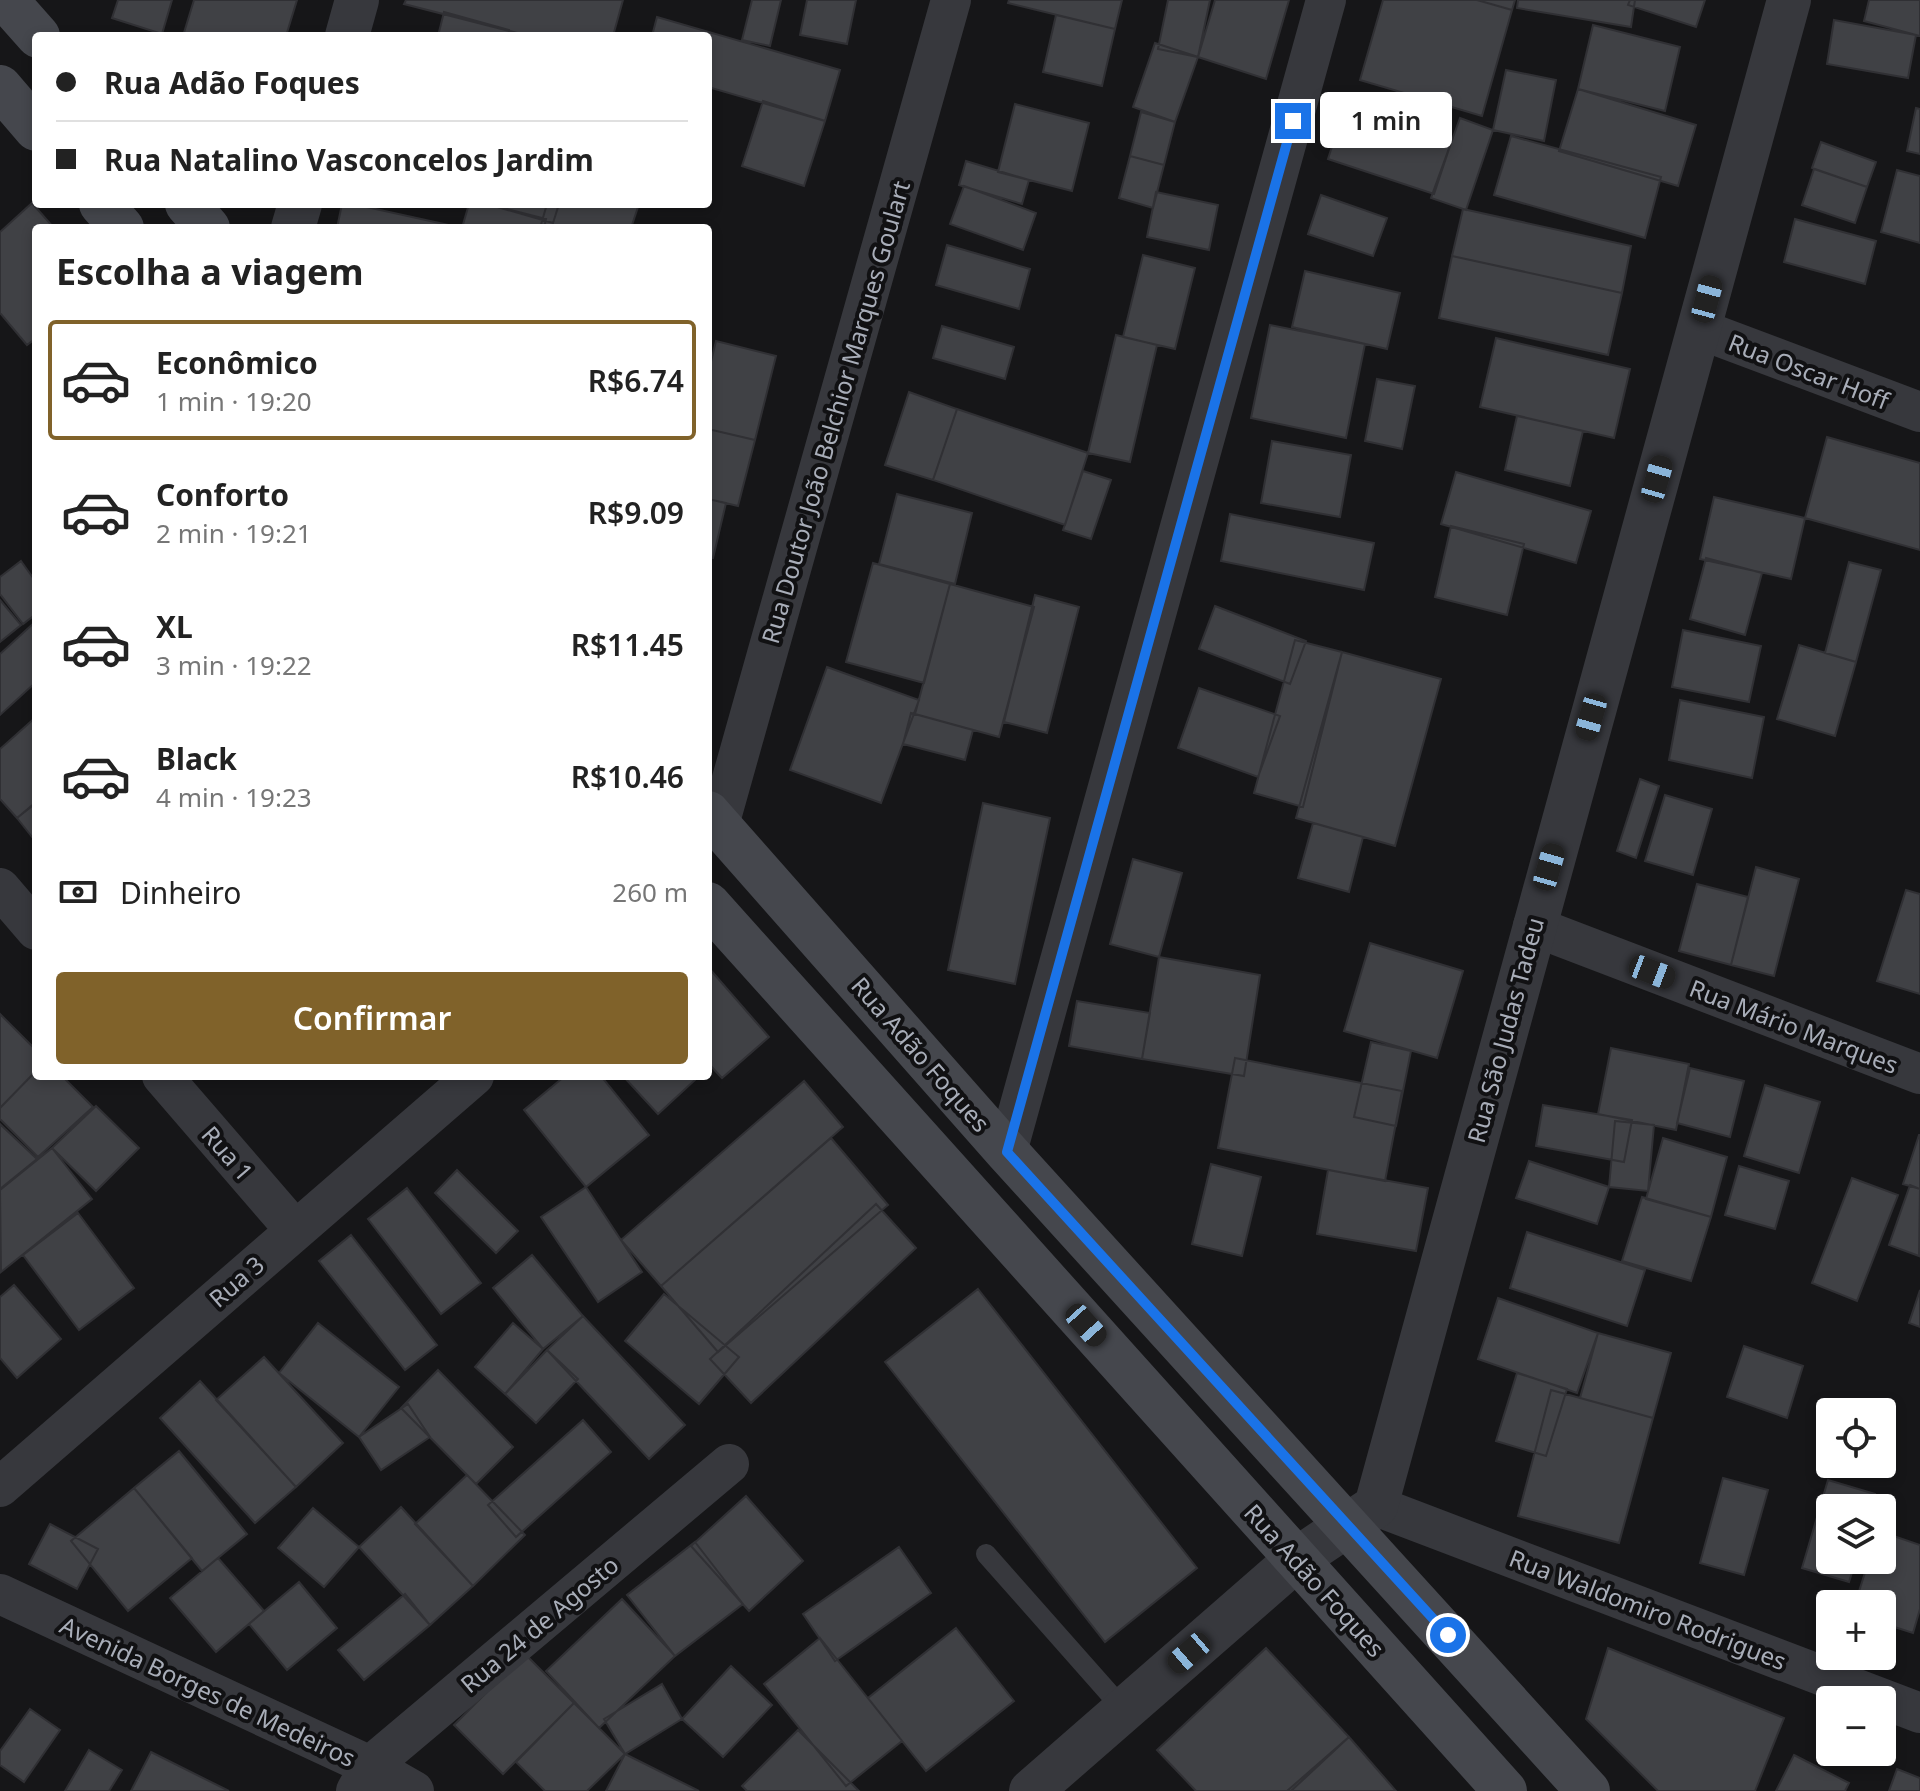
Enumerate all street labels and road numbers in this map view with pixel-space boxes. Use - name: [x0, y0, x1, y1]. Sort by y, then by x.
- street label: Rua Doutor João Belchior Marques Goulart: [753, 176, 917, 647]
- street label: Rua Oscar Hoff: [1724, 325, 1895, 417]
- street label: Rua São Judas Tadeu: [1459, 914, 1551, 1146]
- street label: Rua Adão Foques: [844, 969, 998, 1139]
- street label: Rua Mário Marques: [1685, 971, 1903, 1081]
- street label: Rua 1: [195, 1118, 261, 1188]
- street label: Rua 3: [201, 1248, 271, 1314]
- street label: Rua Adão Foques: [1237, 1496, 1393, 1664]
- street label: Rua Waldomiro Rodrigues: [1505, 1541, 1791, 1677]
- street label: Rua 24 de Agosto: [453, 1548, 625, 1700]
- street label: Avenida Borges de Medeiros: [55, 1608, 361, 1774]

